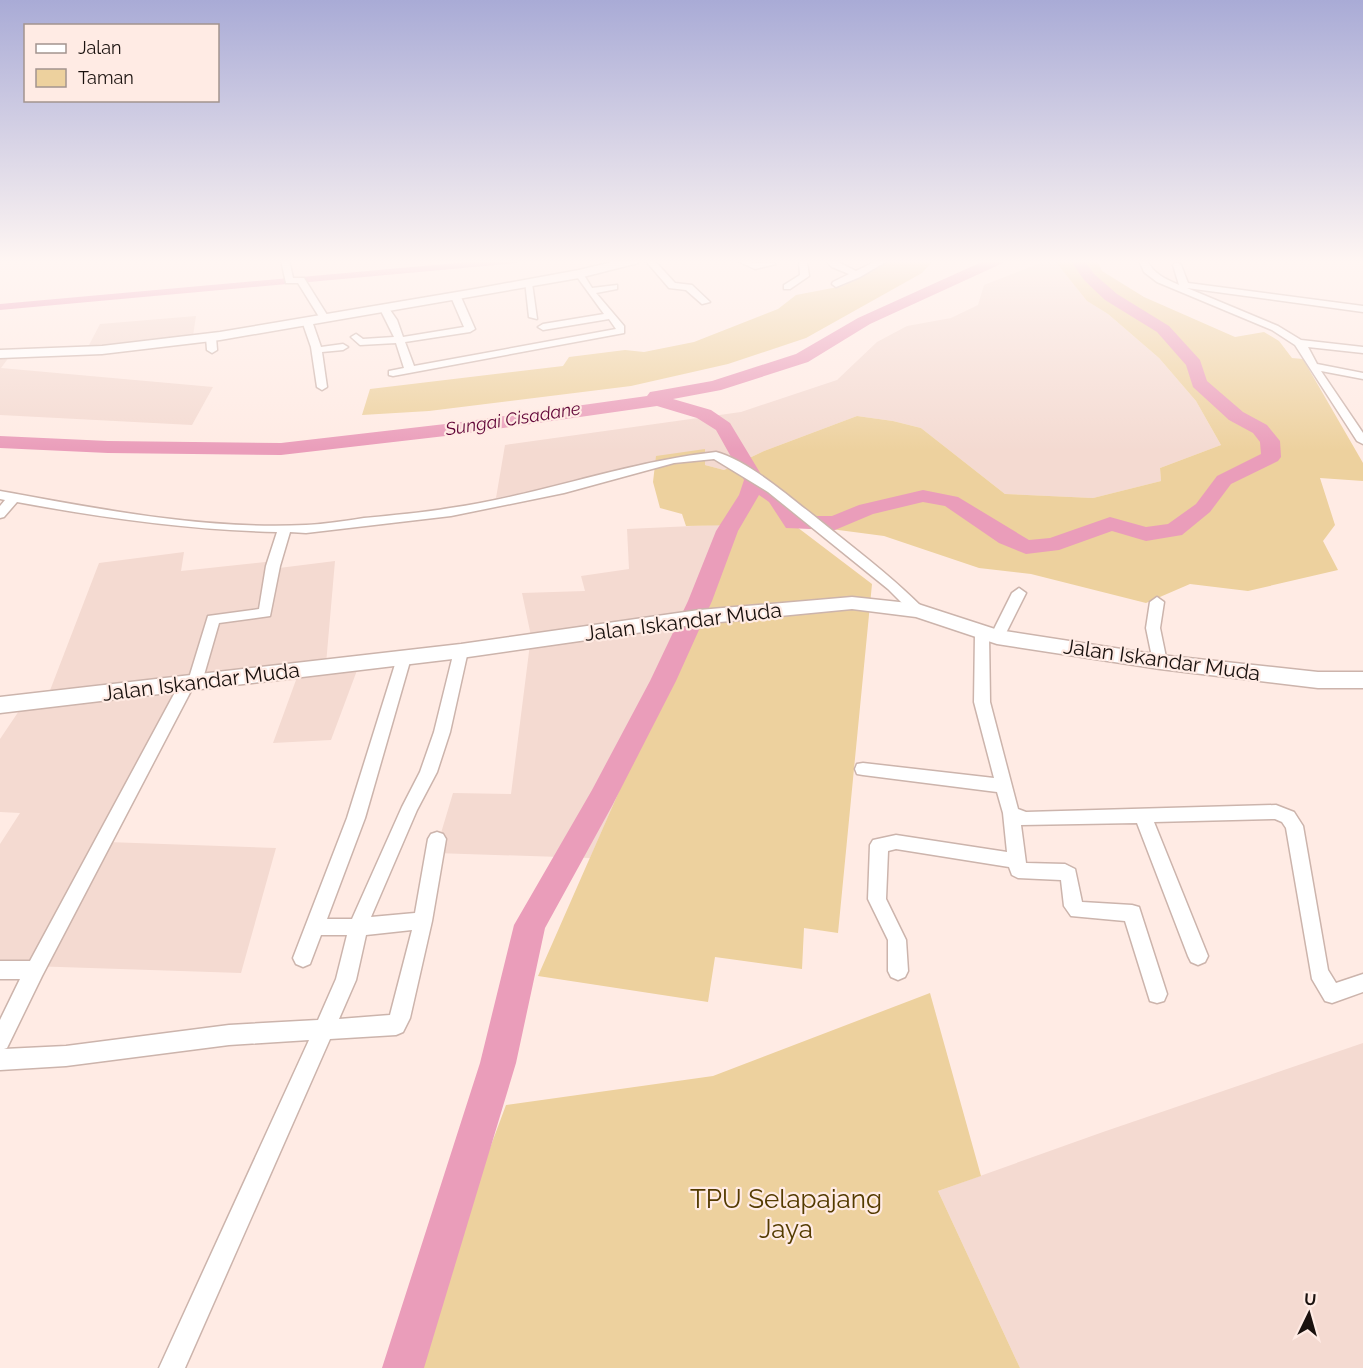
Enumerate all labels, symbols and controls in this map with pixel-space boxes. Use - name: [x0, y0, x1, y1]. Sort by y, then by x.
- legend: [24, 24, 219, 102]
- text: Jalan: [78, 37, 122, 58]
- text: Taman: [78, 67, 134, 88]
- water label: Sungai Cisadane: [443, 397, 582, 440]
- street label: Jalan Iskandar Muda: [583, 597, 783, 646]
- street label: Jalan Iskandar Muda: [1062, 633, 1262, 686]
- street label: Jalan Iskandar Muda: [101, 657, 301, 706]
- park label: TPU Selapajang Jaya: [690, 1184, 882, 1244]
- north arrow: [1279, 1284, 1339, 1344]
- text: U: [1303, 1290, 1317, 1310]

